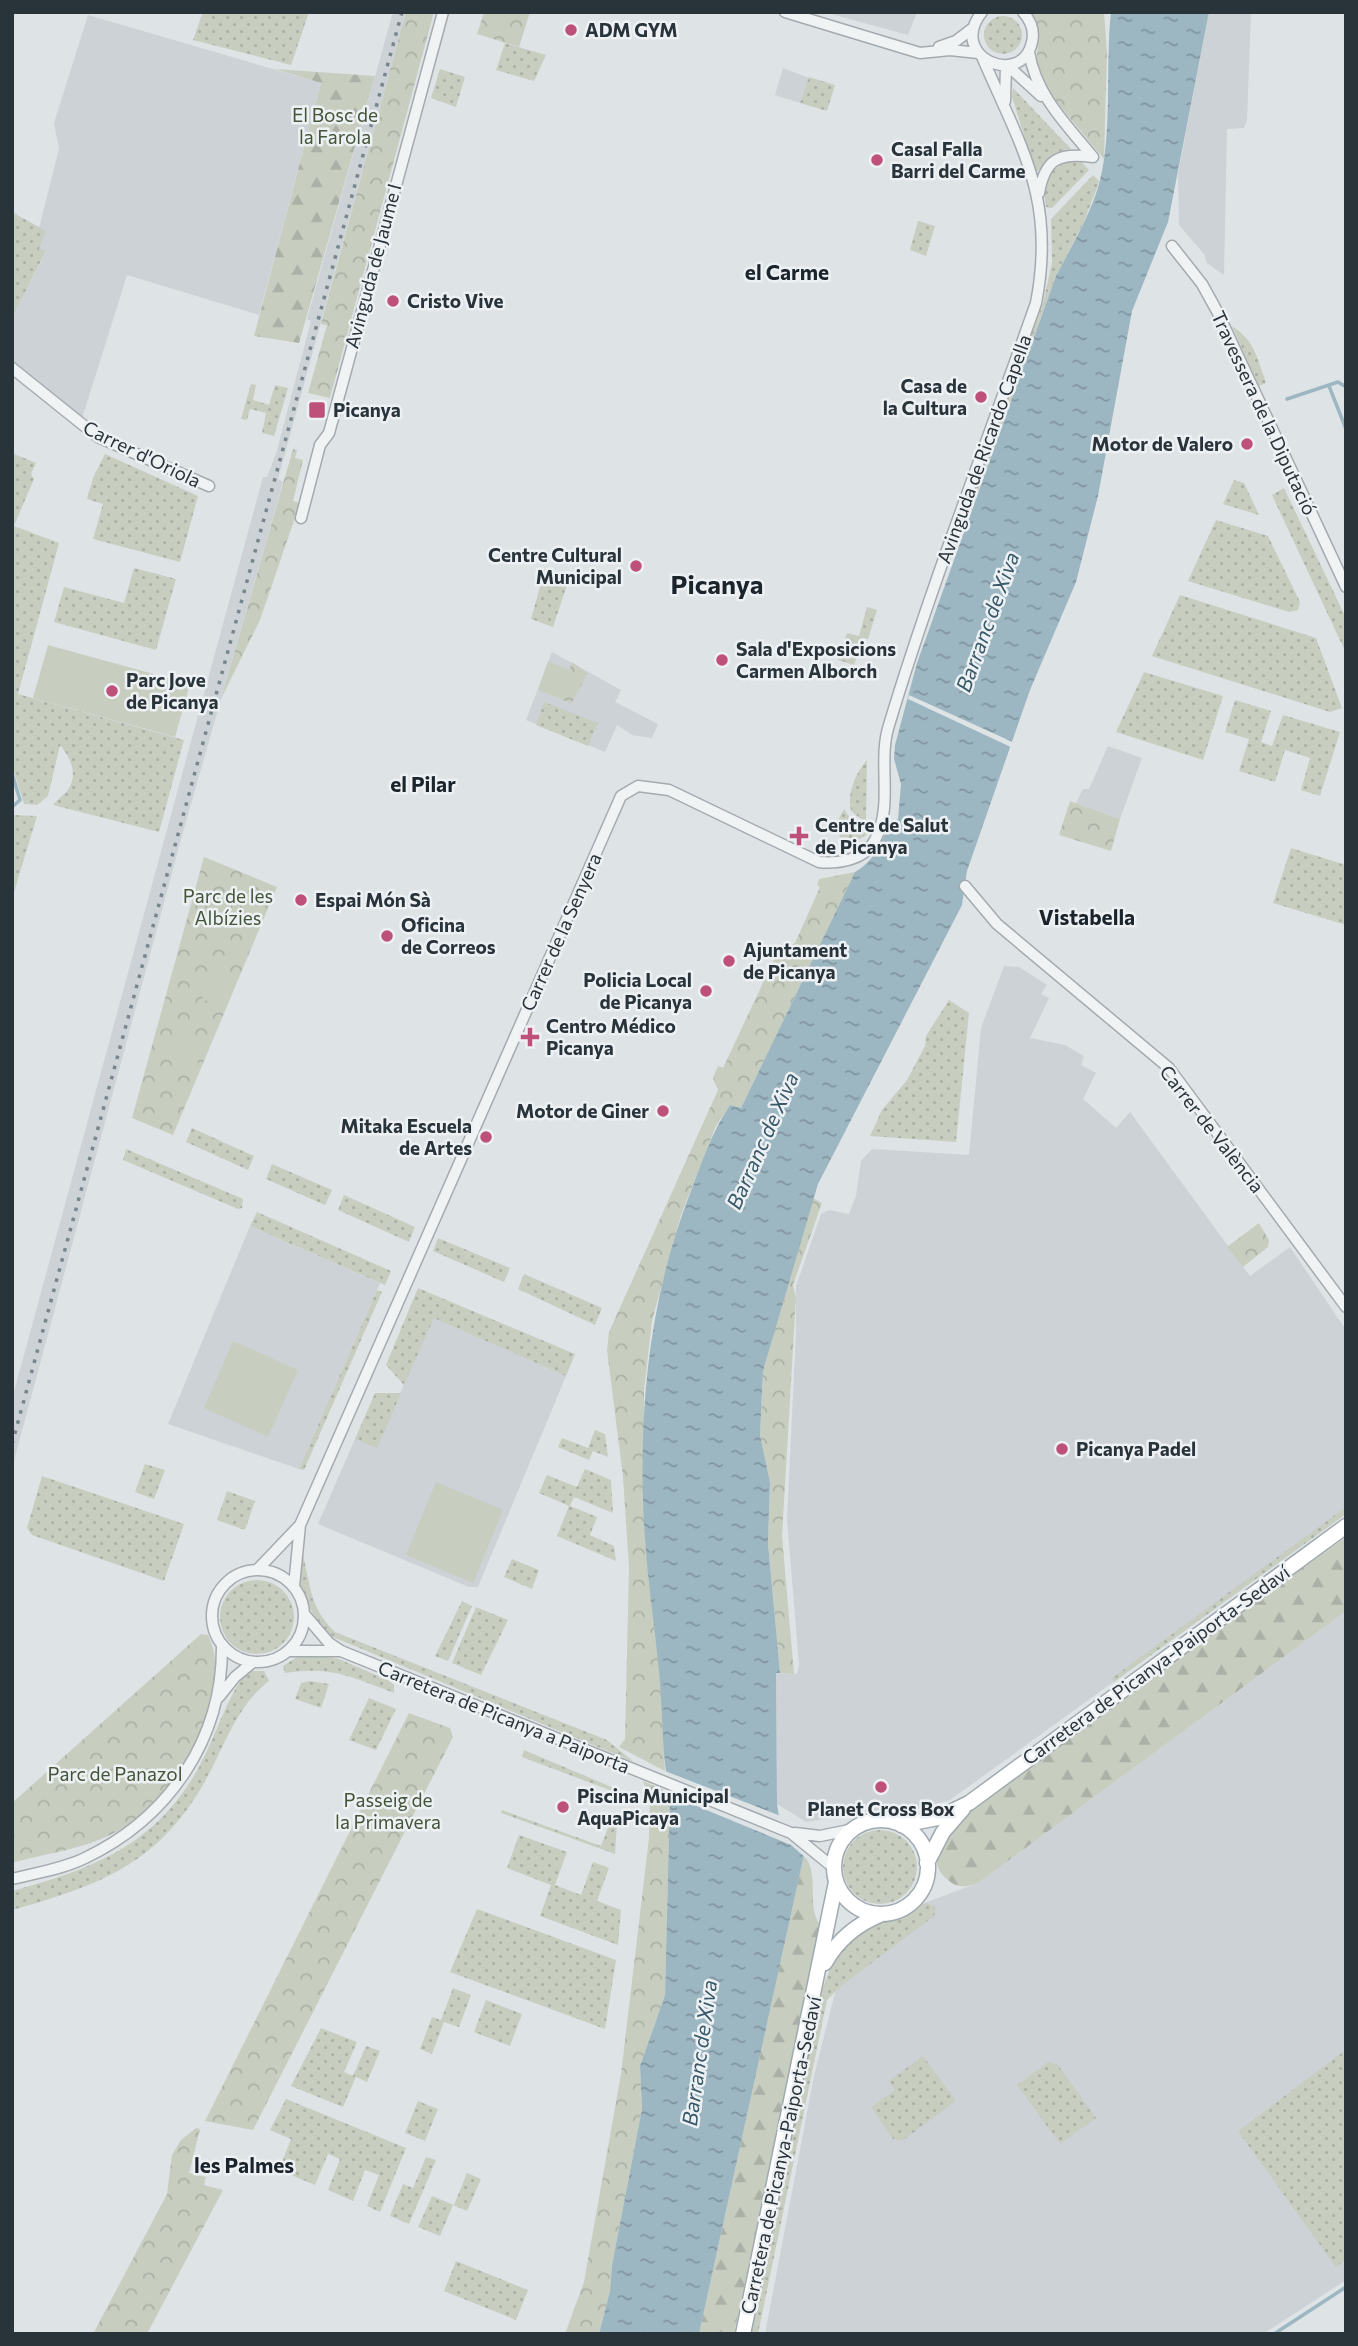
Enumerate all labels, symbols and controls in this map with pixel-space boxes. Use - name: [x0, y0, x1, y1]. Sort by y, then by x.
- place label: ADM GYM: [585, 18, 678, 41]
- marker: ADM GYM: [563, 22, 579, 38]
- park label: El Bosc de la Farola: [292, 103, 378, 148]
- place label: Casal Falla Barri del Carme: [891, 137, 1026, 182]
- marker: Casal Falla Barri del Carme: [869, 152, 885, 168]
- street label: Avinguda de Jaume I: [339, 181, 406, 351]
- district label: el Carme: [745, 259, 829, 284]
- place label: Cristo Vive: [407, 289, 504, 312]
- marker: Cristo Vive: [385, 293, 401, 309]
- street label: Travessera de la Diputació: [1207, 307, 1322, 518]
- street label: Avinguda de Ricardo Capella: [931, 331, 1036, 566]
- place label: Casa de la Cultura: [883, 374, 967, 419]
- marker: Casa de la Cultura: [973, 389, 989, 405]
- place label: Picanya: [333, 398, 401, 421]
- marker: Picanya: [307, 400, 327, 420]
- street label: Carrer d'Oriola: [80, 415, 205, 492]
- place label: Motor de Valero: [1091, 432, 1233, 455]
- marker: Motor de Valero: [1239, 436, 1255, 452]
- place label: Centre Cultural Municipal: [488, 543, 622, 588]
- water label: Barranc de Xiva: [950, 548, 1023, 695]
- marker: Centre Cultural Municipal: [628, 558, 644, 574]
- district label: Picanya: [671, 568, 763, 599]
- place label: Sala d'Exposicions Carmen Alborch: [736, 637, 896, 682]
- marker: Sala d'Exposicions Carmen Alborch: [714, 652, 730, 668]
- place label: Parc Jove de Picanya: [126, 668, 219, 713]
- marker: Parc Jove de Picanya: [104, 683, 120, 699]
- district label: el Pilar: [390, 771, 456, 796]
- place label: Centre de Salut de Picanya: [815, 813, 948, 858]
- marker: Centre de Salut de Picanya: [789, 826, 809, 846]
- street label: Carrer de la Senyera: [515, 849, 606, 1014]
- park label: Parc de les Albízies: [183, 884, 273, 929]
- place label: Espai Món Sà: [315, 888, 431, 911]
- marker: Espai Món Sà: [293, 892, 309, 908]
- district label: Vistabella: [1039, 904, 1135, 929]
- place label: Oficina de Correos: [401, 913, 496, 958]
- marker: Oficina de Correos: [379, 928, 395, 944]
- place label: Ajuntament de Picanya: [743, 938, 847, 983]
- marker: Ajuntament de Picanya: [721, 953, 737, 969]
- place label: Policia Local de Picanya: [583, 968, 692, 1013]
- marker: Policia Local de Picanya: [698, 983, 714, 999]
- place label: Centro Médico Picanya: [546, 1014, 676, 1059]
- marker: Centro Médico Picanya: [520, 1027, 540, 1047]
- street label: Carrer de València: [1155, 1060, 1269, 1197]
- water label: Barranc de Xiva: [720, 1068, 803, 1213]
- place label: Motor de Giner: [516, 1099, 649, 1122]
- marker: Motor de Giner: [655, 1103, 671, 1119]
- place label: Mitaka Escuela de Artes: [341, 1114, 472, 1159]
- marker: Mitaka Escuela de Artes: [478, 1129, 494, 1145]
- place label: Picanya Padel: [1076, 1437, 1196, 1460]
- marker: Picanya Padel: [1054, 1441, 1070, 1457]
- street label: Carretera de Picanya-Paiporta-Sedaví: [1018, 1559, 1295, 1769]
- street label: Carretera de Picanya a Paiporta: [375, 1655, 633, 1778]
- park label: Parc de Panazol: [47, 1762, 183, 1785]
- marker: Planet Cross Box: [873, 1779, 889, 1795]
- place label: Piscina Municipal AquaPicaya: [577, 1784, 729, 1829]
- park label: Passeig de la Primavera: [335, 1788, 441, 1833]
- place label: Planet Cross Box: [807, 1797, 955, 1820]
- marker: Piscina Municipal AquaPicaya: [555, 1799, 571, 1815]
- water label: Barranc de Xiva: [676, 1978, 721, 2127]
- street label: Carretera de Picanya-Paiporta-Sedaví: [736, 1993, 826, 2316]
- district label: les Palmes: [194, 2152, 294, 2177]

